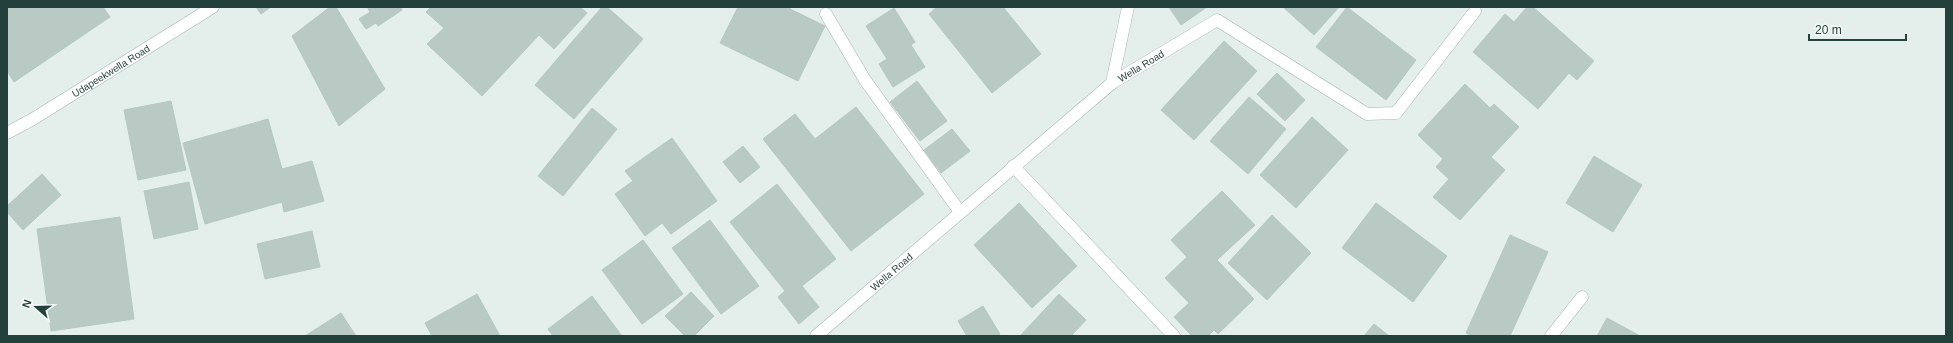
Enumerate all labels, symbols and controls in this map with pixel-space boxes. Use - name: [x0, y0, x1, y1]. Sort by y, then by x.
- scale bar: [1809, 16, 1906, 42]
- text: 20 m: [1815, 23, 1842, 37]
- street label: Udapeekwella Road: [70, 42, 152, 99]
- street label: Wella Road: [1116, 48, 1166, 84]
- street label: Wella Road: [868, 251, 914, 293]
- north arrow: [16, 287, 56, 327]
- text: N: [20, 298, 34, 309]

